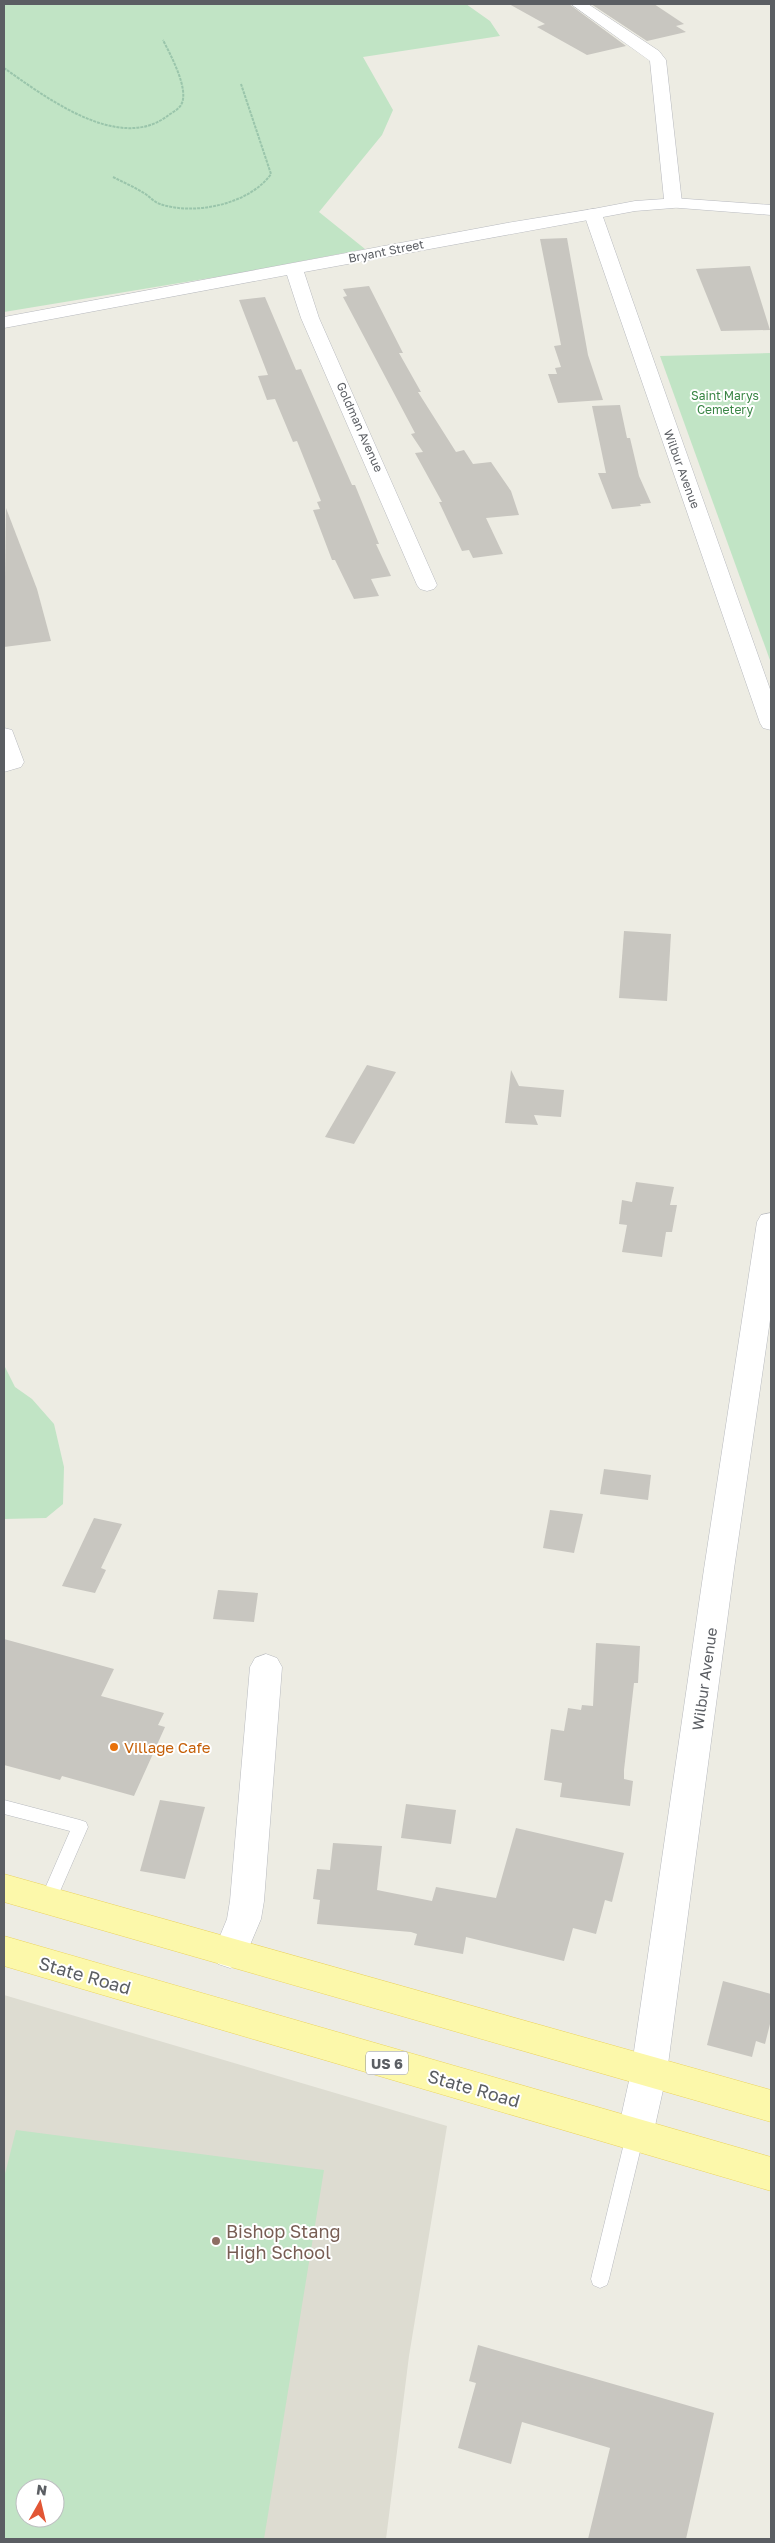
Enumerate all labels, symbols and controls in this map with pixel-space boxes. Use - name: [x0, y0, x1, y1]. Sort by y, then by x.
- street label: Bryant Street: [347, 236, 425, 266]
- street label: Goldman Avenue: [333, 380, 387, 474]
- park label: Saint Marys Cemetery: [691, 388, 759, 417]
- street label: Wilbur Avenue: [661, 427, 703, 511]
- street label: Wilbur Avenue: [688, 1626, 720, 1732]
- place label: Village Cafe: [124, 1738, 211, 1756]
- marker: Village Cafe: [108, 1741, 120, 1753]
- street label: State Road: [37, 1951, 133, 1999]
- road number: US 6: [366, 2052, 408, 2074]
- street label: State Road: [426, 2064, 522, 2112]
- place label: Bishop Stang High School: [226, 2220, 341, 2263]
- marker: Bishop Stang High School: [210, 2235, 222, 2247]
- north arrow: [15, 2478, 65, 2528]
- text: N: [35, 2480, 48, 2499]

